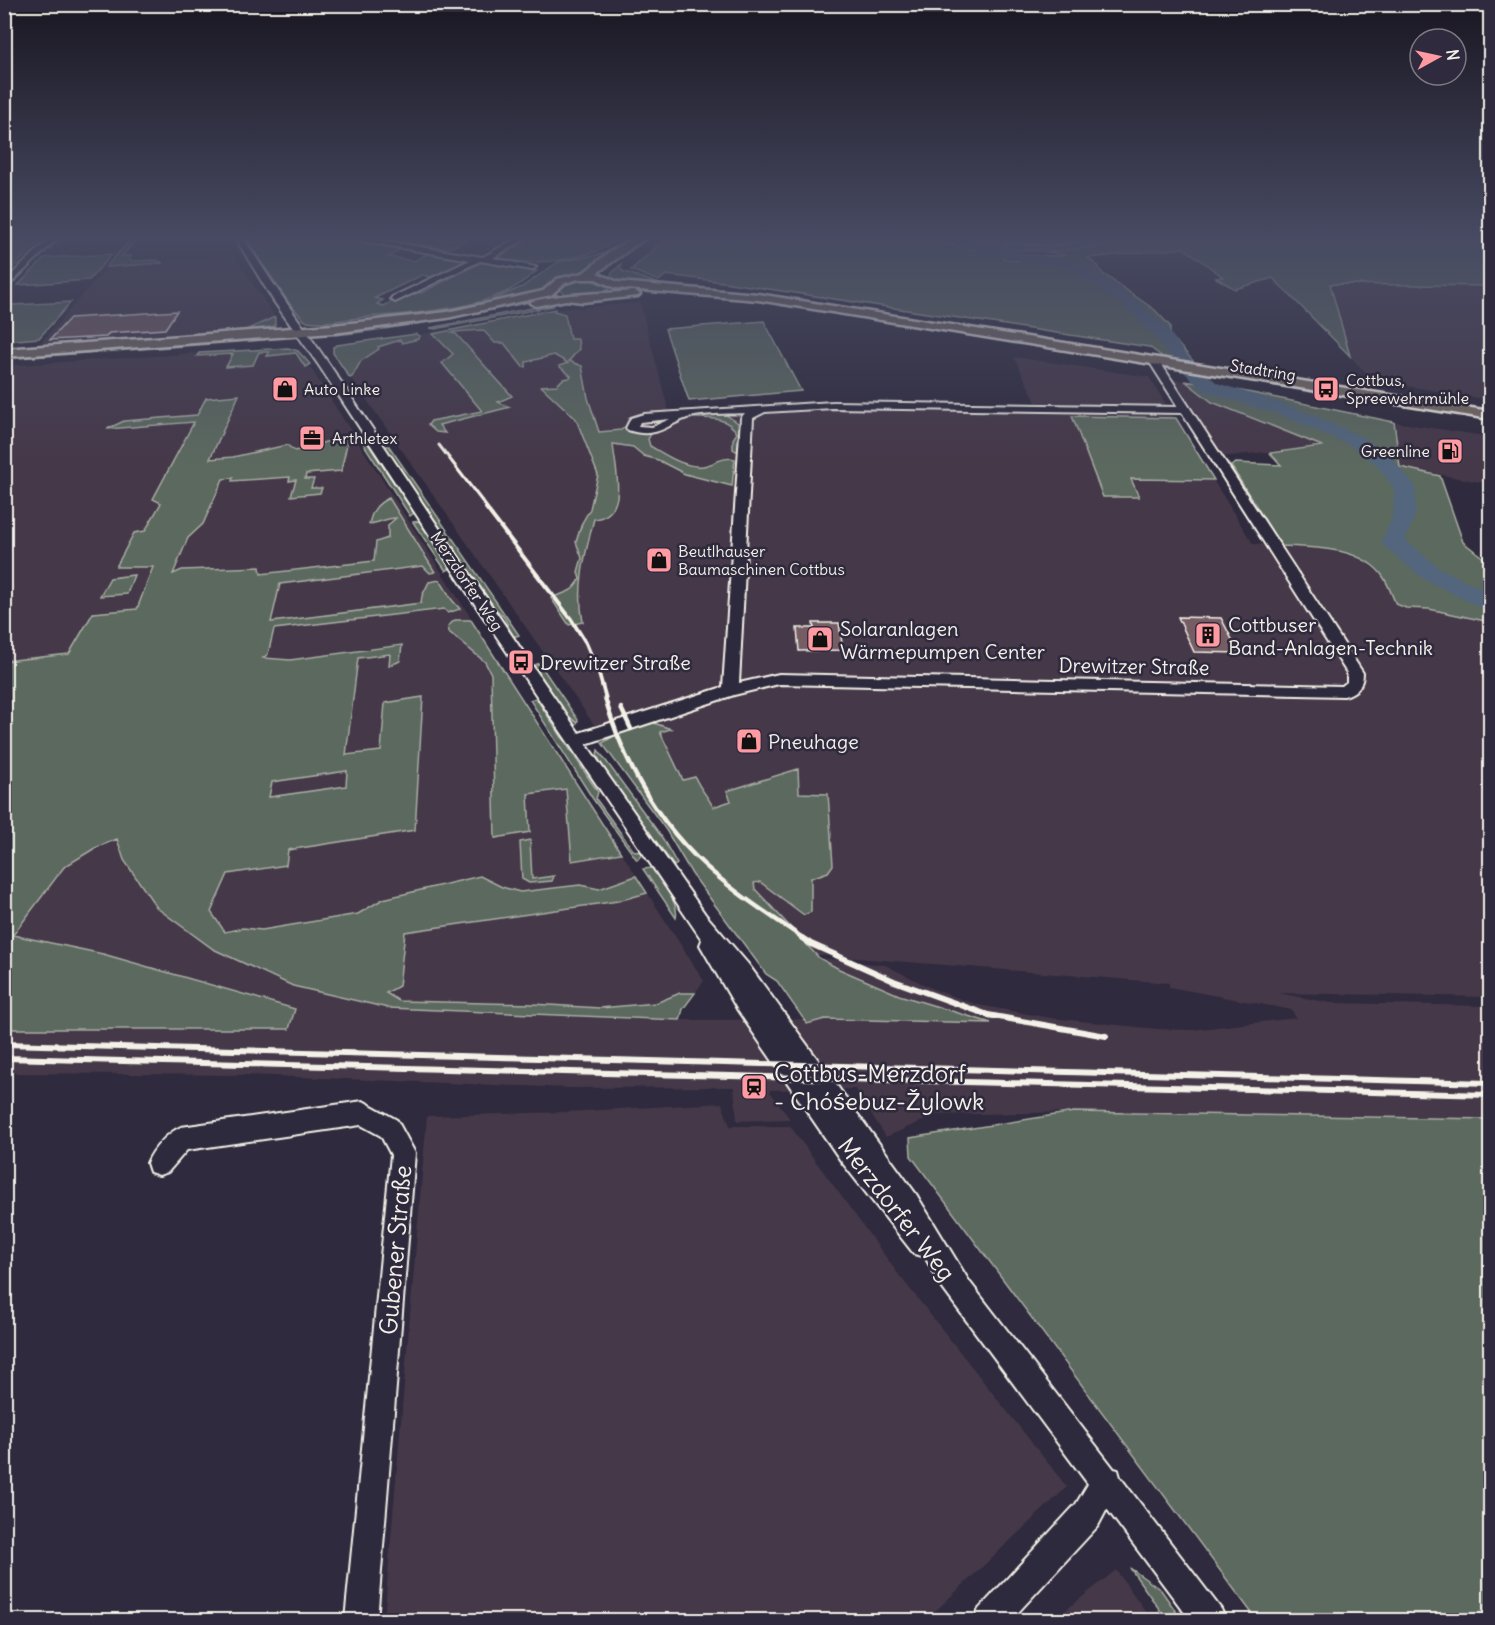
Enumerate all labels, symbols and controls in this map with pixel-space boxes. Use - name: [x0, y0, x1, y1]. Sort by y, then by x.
- north arrow: [1408, 27, 1468, 87]
- text: N: [1442, 48, 1464, 62]
- street label: Stadtring: [1229, 355, 1297, 385]
- place label: Cottbus, Spreewehrmühle: [1346, 370, 1469, 408]
- shop icon: Auto Linke: [270, 374, 300, 404]
- bus stop icon: Cottbus, Spreewehrmühle: [1311, 374, 1341, 404]
- place label: Auto Linke: [304, 379, 380, 399]
- office icon: Arthletex: [297, 423, 327, 453]
- place label: Arthletex: [332, 428, 397, 448]
- fuel station icon: Greenline: [1435, 436, 1465, 466]
- place label: Greenline: [1361, 441, 1430, 461]
- street label: Merzdorfer Weg: [426, 527, 508, 635]
- place label: Beutlhauser Baumaschinen Cottbus: [678, 541, 845, 579]
- shop icon: Beutlhauser Baumaschinen Cottbus: [644, 545, 674, 575]
- place label: Cottbuser Band-Anlagen-Technik: [1228, 612, 1433, 660]
- place label: Solaranlagen Wärmepumpen Center: [840, 616, 1045, 664]
- building icon: Cottbuser Band-Anlagen-Technik: [1193, 620, 1223, 650]
- shop icon: Solaranlagen Wärmepumpen Center: [805, 624, 835, 654]
- bus stop icon: Drewitzer Straße: [506, 647, 536, 677]
- place label: Drewitzer Straße: [540, 650, 691, 675]
- street label: Drewitzer Straße: [1058, 652, 1210, 680]
- shop icon: Pneuhage: [734, 726, 764, 756]
- place label: Pneuhage: [768, 729, 859, 754]
- place label: Cottbus-Merzdorf - Chóśebuz-Žylowk: [774, 1058, 984, 1116]
- station icon: Cottbus-Merzdorf - Chóśebuz-Žylowk: [739, 1072, 769, 1102]
- street label: Merzdorfer Weg: [832, 1131, 962, 1287]
- street label: Gubener Straße: [373, 1164, 417, 1336]

